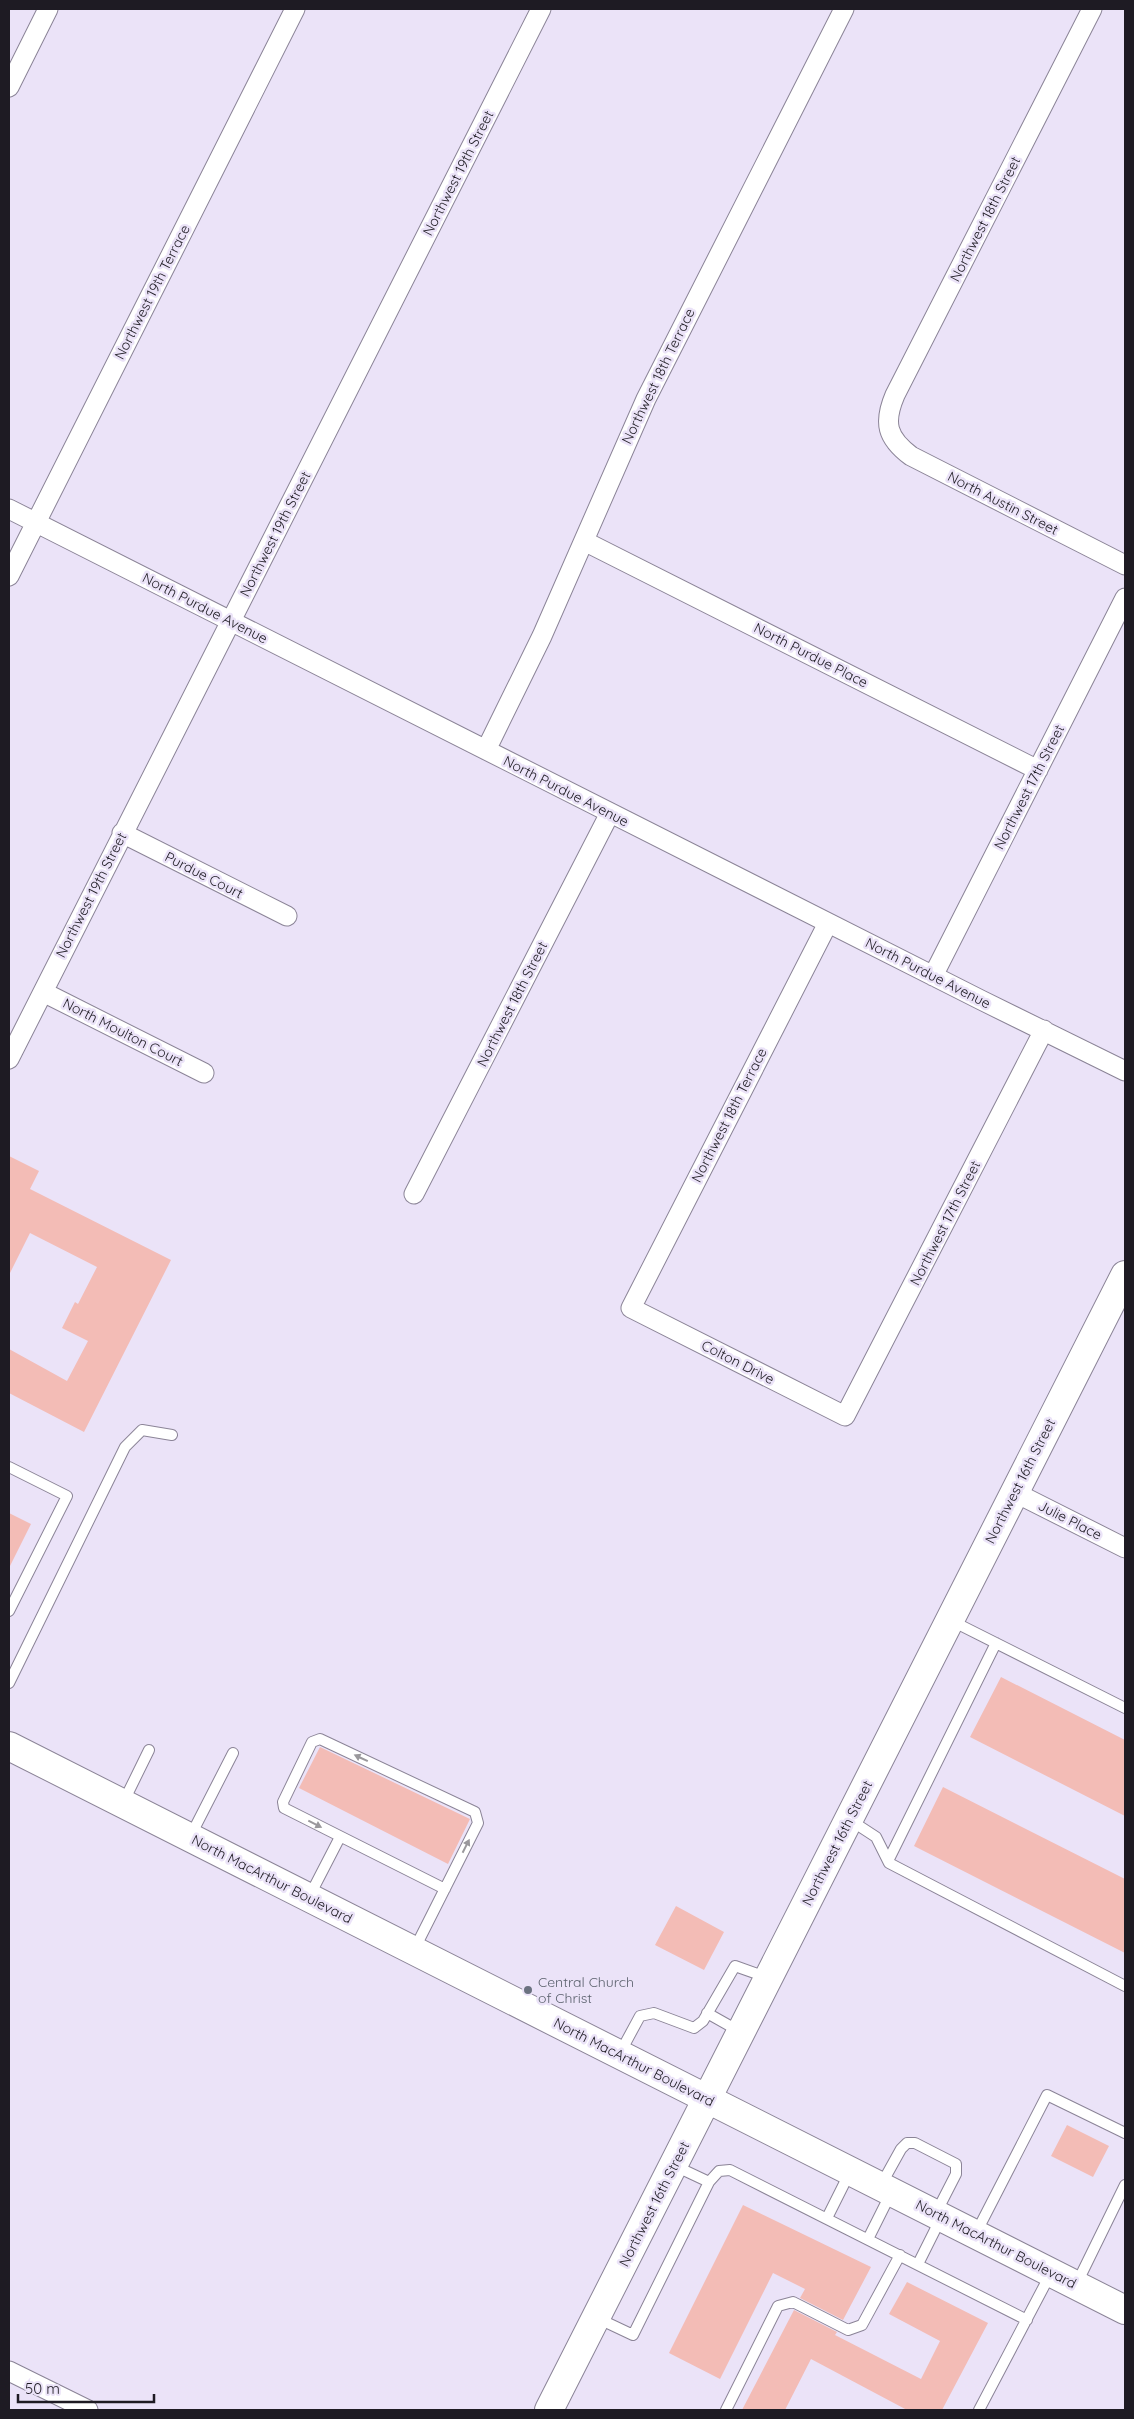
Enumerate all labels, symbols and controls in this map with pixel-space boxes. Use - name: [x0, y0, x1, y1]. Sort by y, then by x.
- street label: Northwest 19th Street: [419, 107, 497, 239]
- street label: Northwest 18th Street: [946, 153, 1024, 284]
- street label: Northwest 19th Terrace: [110, 222, 194, 362]
- street label: Northwest 18th Terrace: [617, 305, 699, 447]
- street label: North Austin Street: [945, 467, 1062, 539]
- street label: Northwest 19th Street: [236, 468, 314, 600]
- street label: North Purdue Avenue: [139, 569, 271, 647]
- street label: North Purdue Place: [751, 618, 871, 692]
- street label: Northwest 17th Street: [990, 721, 1068, 852]
- street label: North Purdue Avenue: [500, 752, 632, 830]
- street label: Northwest 19th Street: [52, 829, 130, 961]
- street label: Purdue Court: [162, 848, 246, 903]
- street label: North Purdue Avenue: [862, 934, 994, 1012]
- street label: Northwest 18th Street: [473, 938, 551, 1069]
- street label: North Moulton Court: [60, 994, 186, 1070]
- street label: Northwest 18th Terrace: [687, 1045, 771, 1185]
- street label: Northwest 17th Street: [906, 1157, 984, 1288]
- street label: Colton Drive: [698, 1336, 778, 1388]
- street label: Northwest 16th Street: [981, 1415, 1059, 1546]
- street label: Julie Place: [1035, 1496, 1105, 1544]
- one-way arrow: [354, 1754, 368, 1762]
- street label: Northwest 16th Street: [798, 1777, 876, 1908]
- one-way arrow: [308, 1820, 322, 1828]
- street label: North MacArthur Boulevard: [189, 1831, 355, 1927]
- one-way arrow: [463, 1839, 471, 1853]
- place label: Central Church of Christ: [538, 1973, 634, 2007]
- marker: Central Church of Christ: [522, 1984, 534, 1996]
- street label: North MacArthur Boulevard: [551, 2014, 717, 2110]
- street label: Northwest 16th Street: [615, 2138, 693, 2269]
- street label: North MacArthur Boulevard: [913, 2196, 1079, 2292]
- scale bar: [18, 2372, 154, 2404]
- text: 50 m: [25, 2379, 60, 2398]

